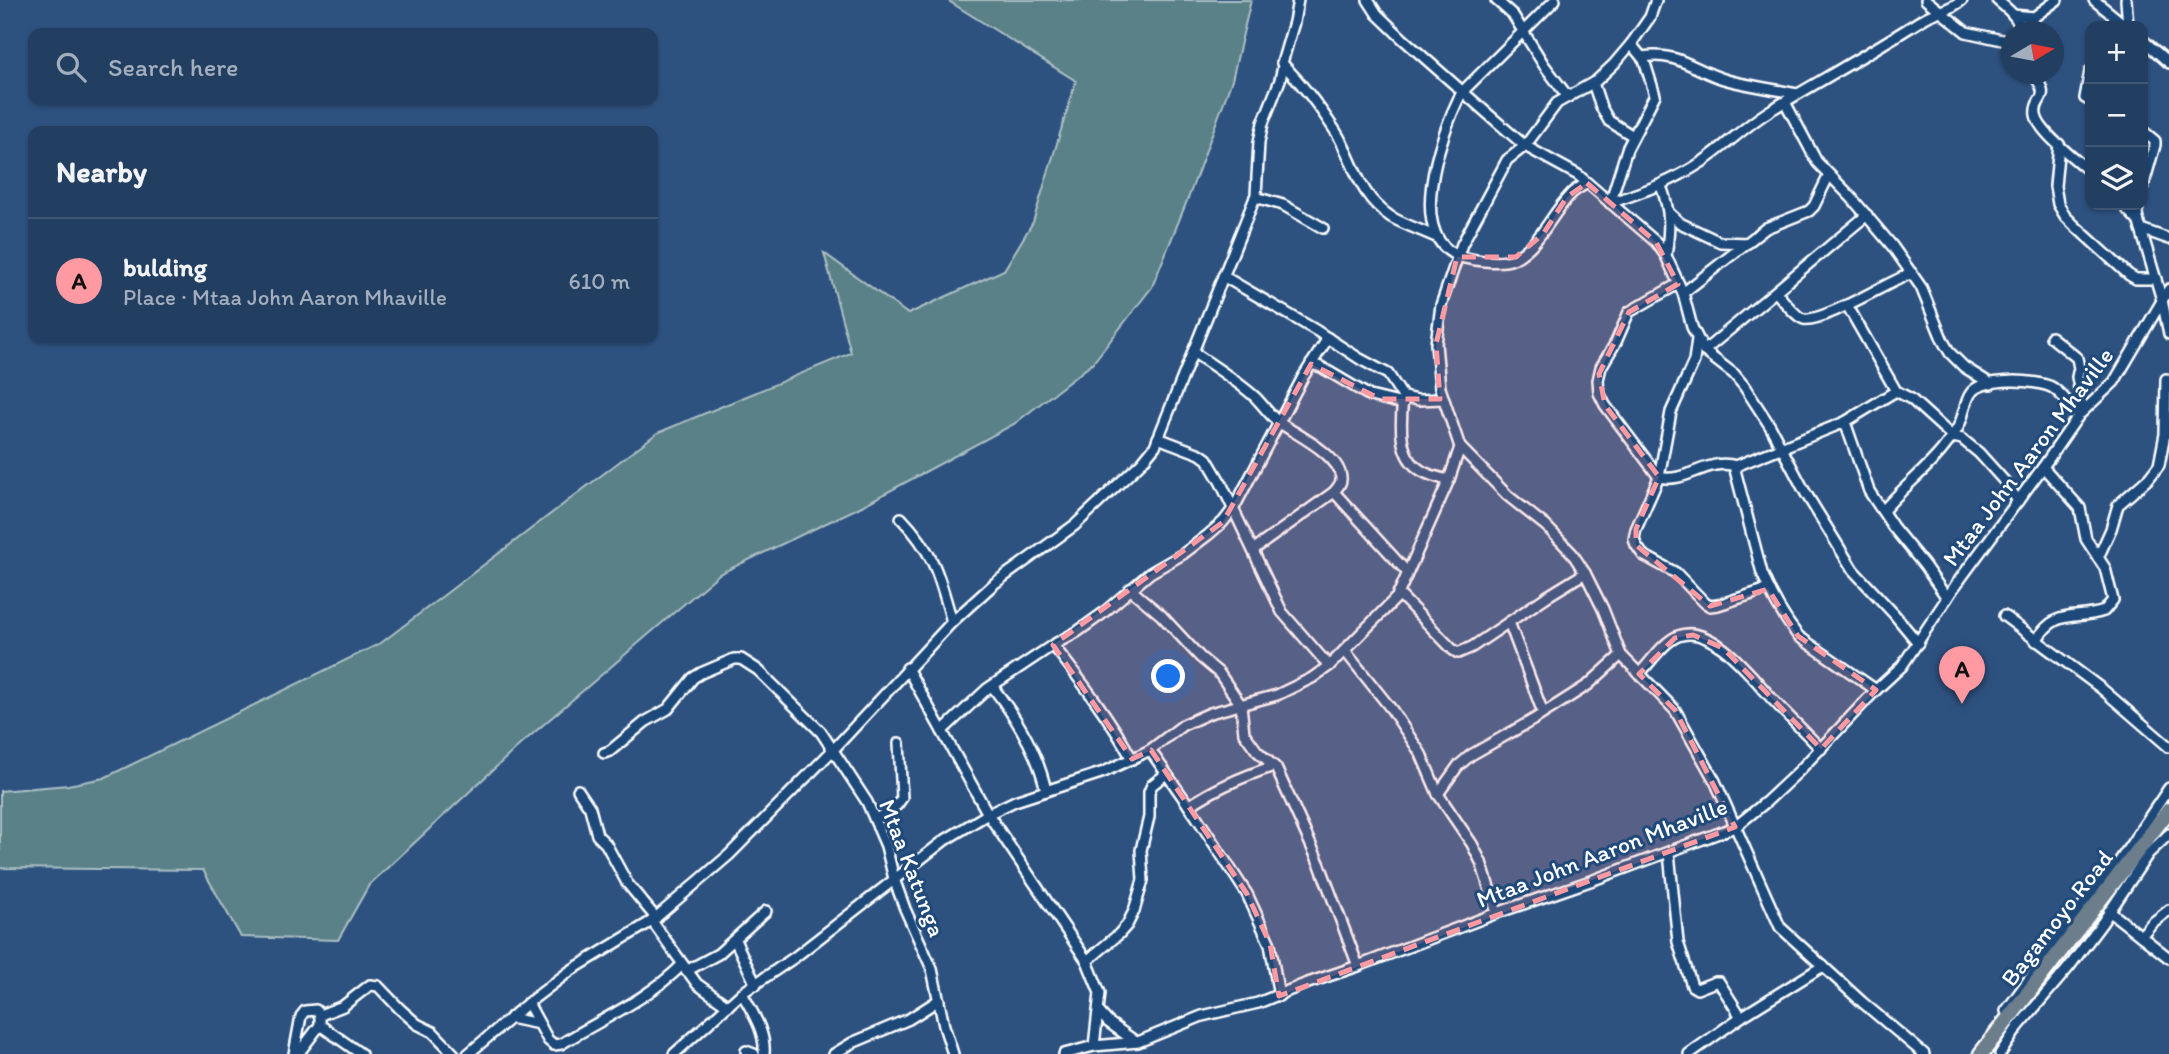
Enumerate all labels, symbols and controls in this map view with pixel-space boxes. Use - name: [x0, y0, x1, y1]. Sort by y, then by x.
- north arrow: [2001, 21, 2064, 84]
- map controls: [2085, 21, 2148, 210]
- button: +: [2085, 21, 2148, 84]
- search box: [28, 28, 658, 105]
- icon: search: [52, 48, 90, 86]
- text: Search here: [108, 51, 238, 83]
- button: −: [2085, 84, 2148, 147]
- button: layers: [2085, 147, 2148, 210]
- text: Nearby: [56, 153, 147, 190]
- text: bulding: [123, 251, 207, 283]
- text: A: [72, 267, 86, 295]
- text: 610 m: [568, 267, 630, 295]
- text: Place · Mtaa John Aaron Mhaville: [123, 283, 447, 311]
- street label: Mtaa John Aaron Mhaville: [1936, 342, 2119, 572]
- pin: A: [1939, 646, 1985, 704]
- your location: [1151, 659, 1185, 693]
- street label: Mtaa John Aaron Mhaville: [1472, 791, 1731, 914]
- street label: Mtaa Katunga: [873, 795, 952, 941]
- street label: Bagamoyo Road: [1994, 844, 2119, 992]

